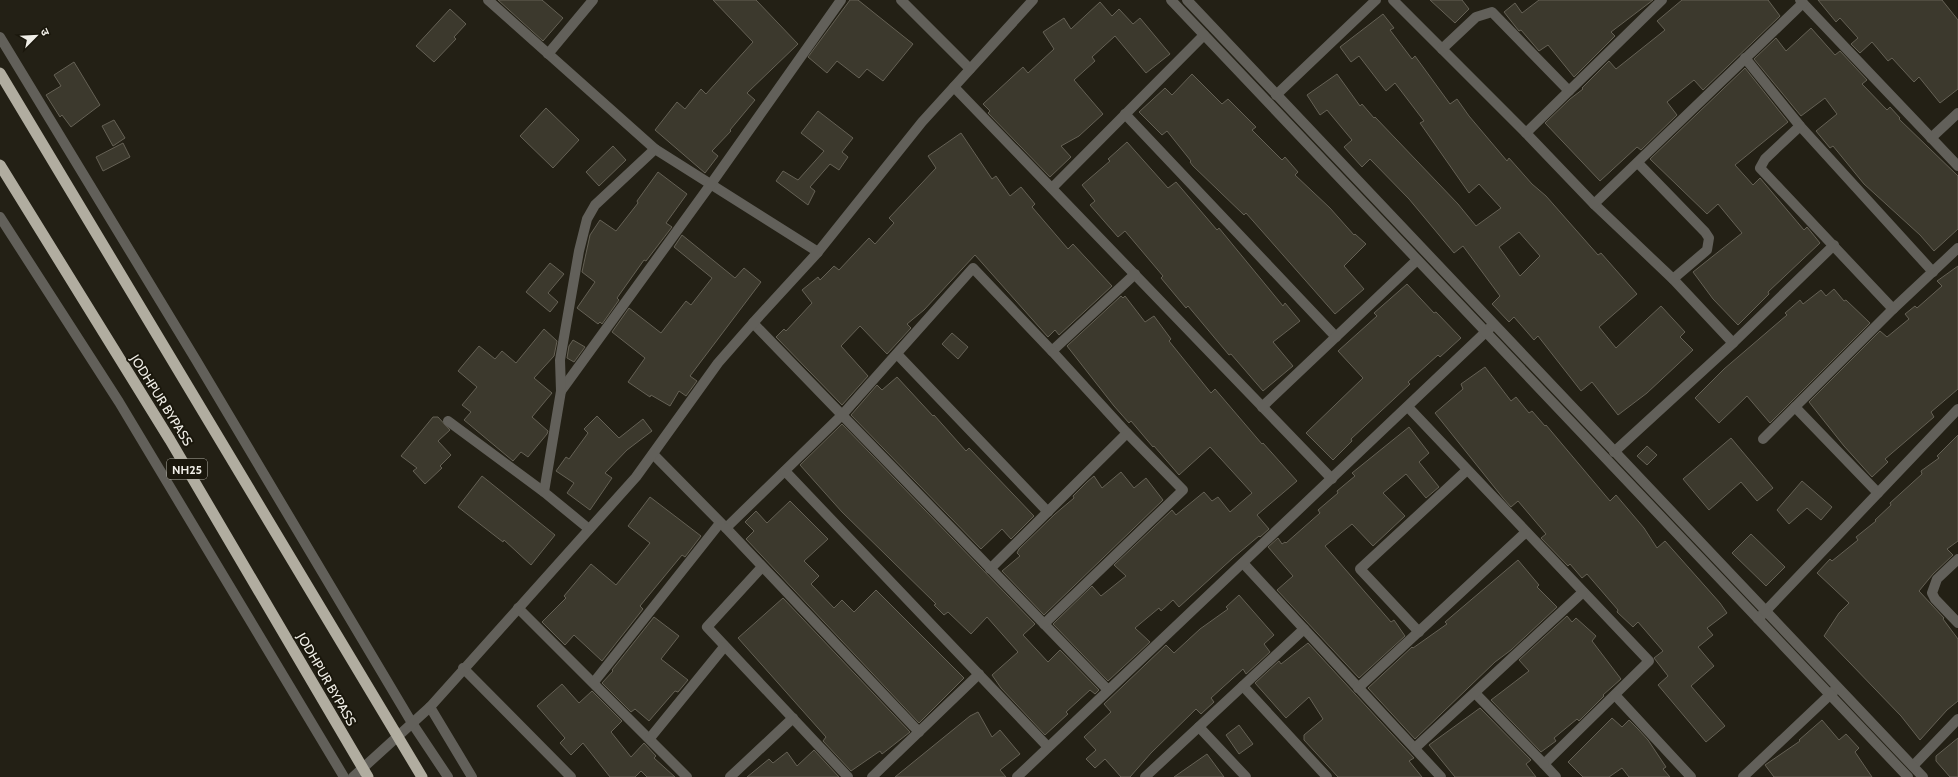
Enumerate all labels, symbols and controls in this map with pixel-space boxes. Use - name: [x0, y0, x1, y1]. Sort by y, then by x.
- north arrow: [16, 16, 56, 56]
- text: उ: [37, 26, 53, 38]
- street label: JODHPUR BYPASS: [127, 351, 197, 449]
- road number: NH25: [167, 459, 207, 479]
- street label: JODHPUR BYPASS: [293, 629, 360, 729]

